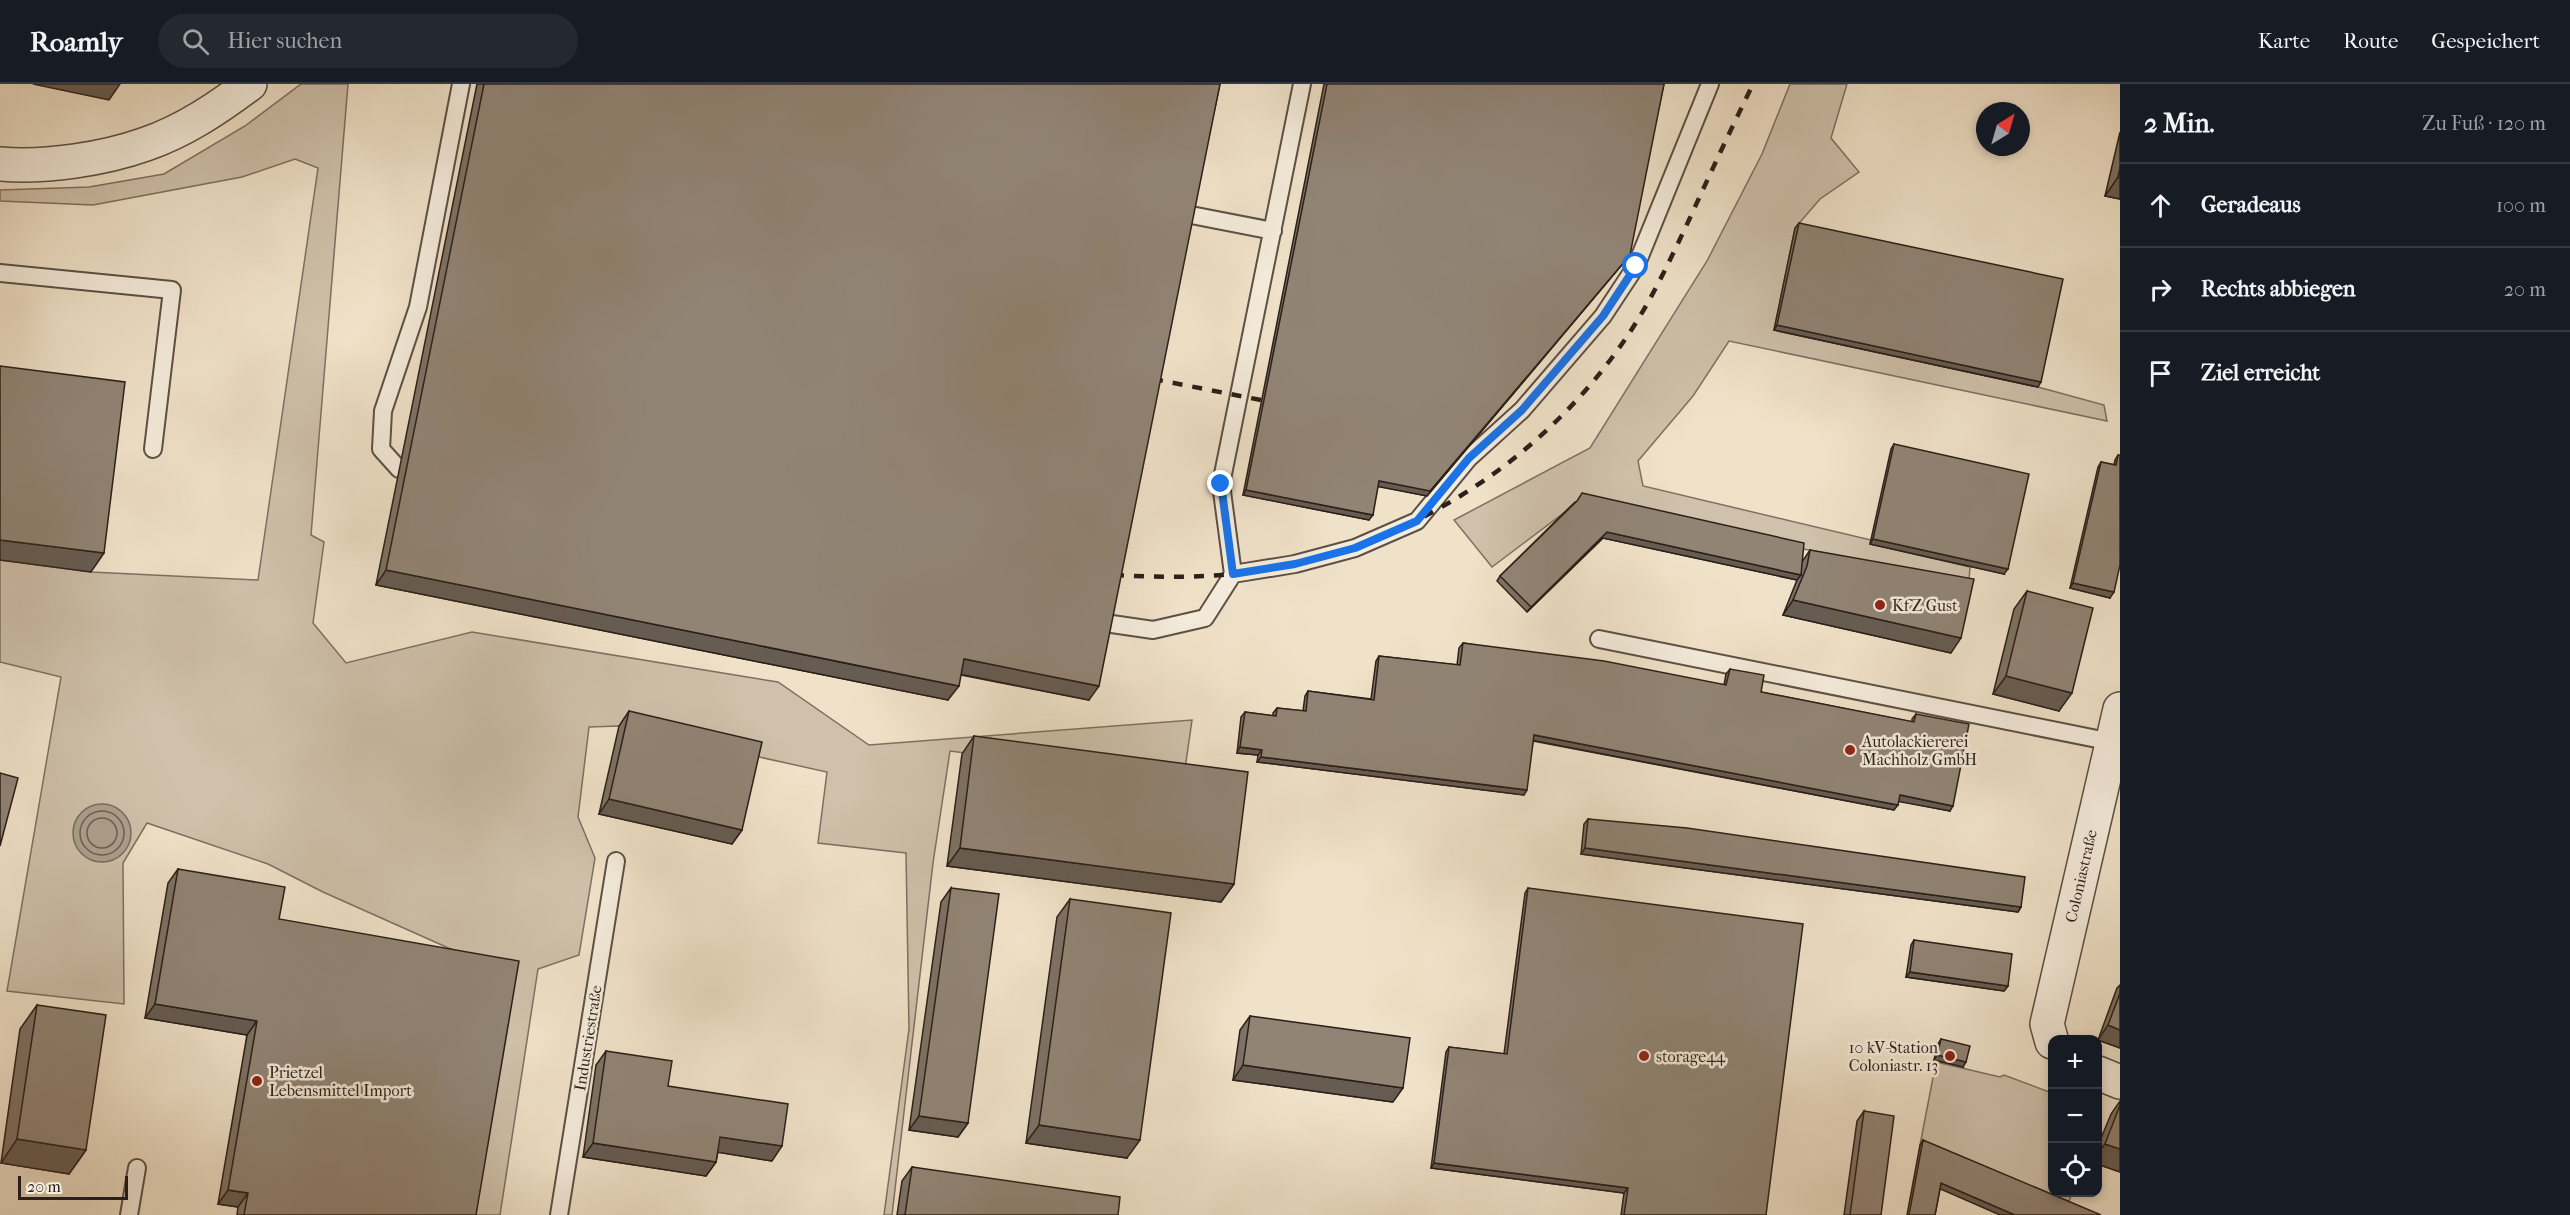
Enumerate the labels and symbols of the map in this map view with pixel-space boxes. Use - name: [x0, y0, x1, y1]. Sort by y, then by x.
- north arrow: [1976, 102, 2030, 156]
- route start: [1622, 252, 1648, 278]
- route end: [1207, 470, 1233, 496]
- place label: KfZ Gust: [1892, 596, 1958, 615]
- marker: KfZ Gust: [1873, 598, 1887, 612]
- place label: Autolackiererei Machholz GmbH: [1861, 732, 1978, 769]
- marker: Autolackiererei Machholz GmbH: [1843, 743, 1857, 757]
- street label: Coloniastraße: [2061, 828, 2101, 924]
- street label: Industriestraße: [570, 984, 606, 1092]
- place label: 10 kV-Station Coloniastr. 13: [1849, 1038, 1939, 1075]
- place label: storage44: [1656, 1047, 1726, 1066]
- marker: storage44: [1637, 1049, 1651, 1063]
- marker: 10 kV-Station Coloniastr. 13: [1943, 1049, 1957, 1063]
- place label: Prietzel Lebensmittel Import: [269, 1063, 412, 1100]
- marker: Prietzel Lebensmittel Import: [250, 1074, 264, 1088]
- scale bar: [18, 1173, 128, 1200]

